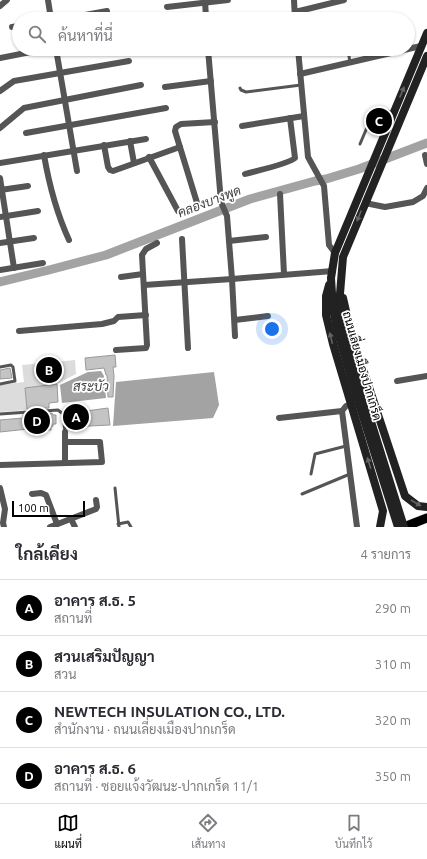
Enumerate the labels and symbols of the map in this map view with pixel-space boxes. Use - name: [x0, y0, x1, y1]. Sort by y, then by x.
- one-way arrow: [400, 85, 406, 97]
- pin: C: [366, 106, 392, 136]
- water label: คลองบางพูด: [175, 182, 244, 222]
- one-way arrow: [356, 211, 362, 223]
- street label: ถนนเลี่ยงเมืองปากเกร็ด: [341, 309, 388, 422]
- your location: [262, 319, 282, 339]
- one-way arrow: [328, 332, 334, 344]
- pin: B: [36, 355, 62, 385]
- water label: สระบัว: [73, 379, 109, 393]
- pin: A: [63, 402, 89, 432]
- pin: D: [24, 406, 50, 436]
- one-way arrow: [366, 456, 372, 468]
- scale bar: [12, 499, 85, 518]
- one-way arrow: [410, 500, 422, 506]

